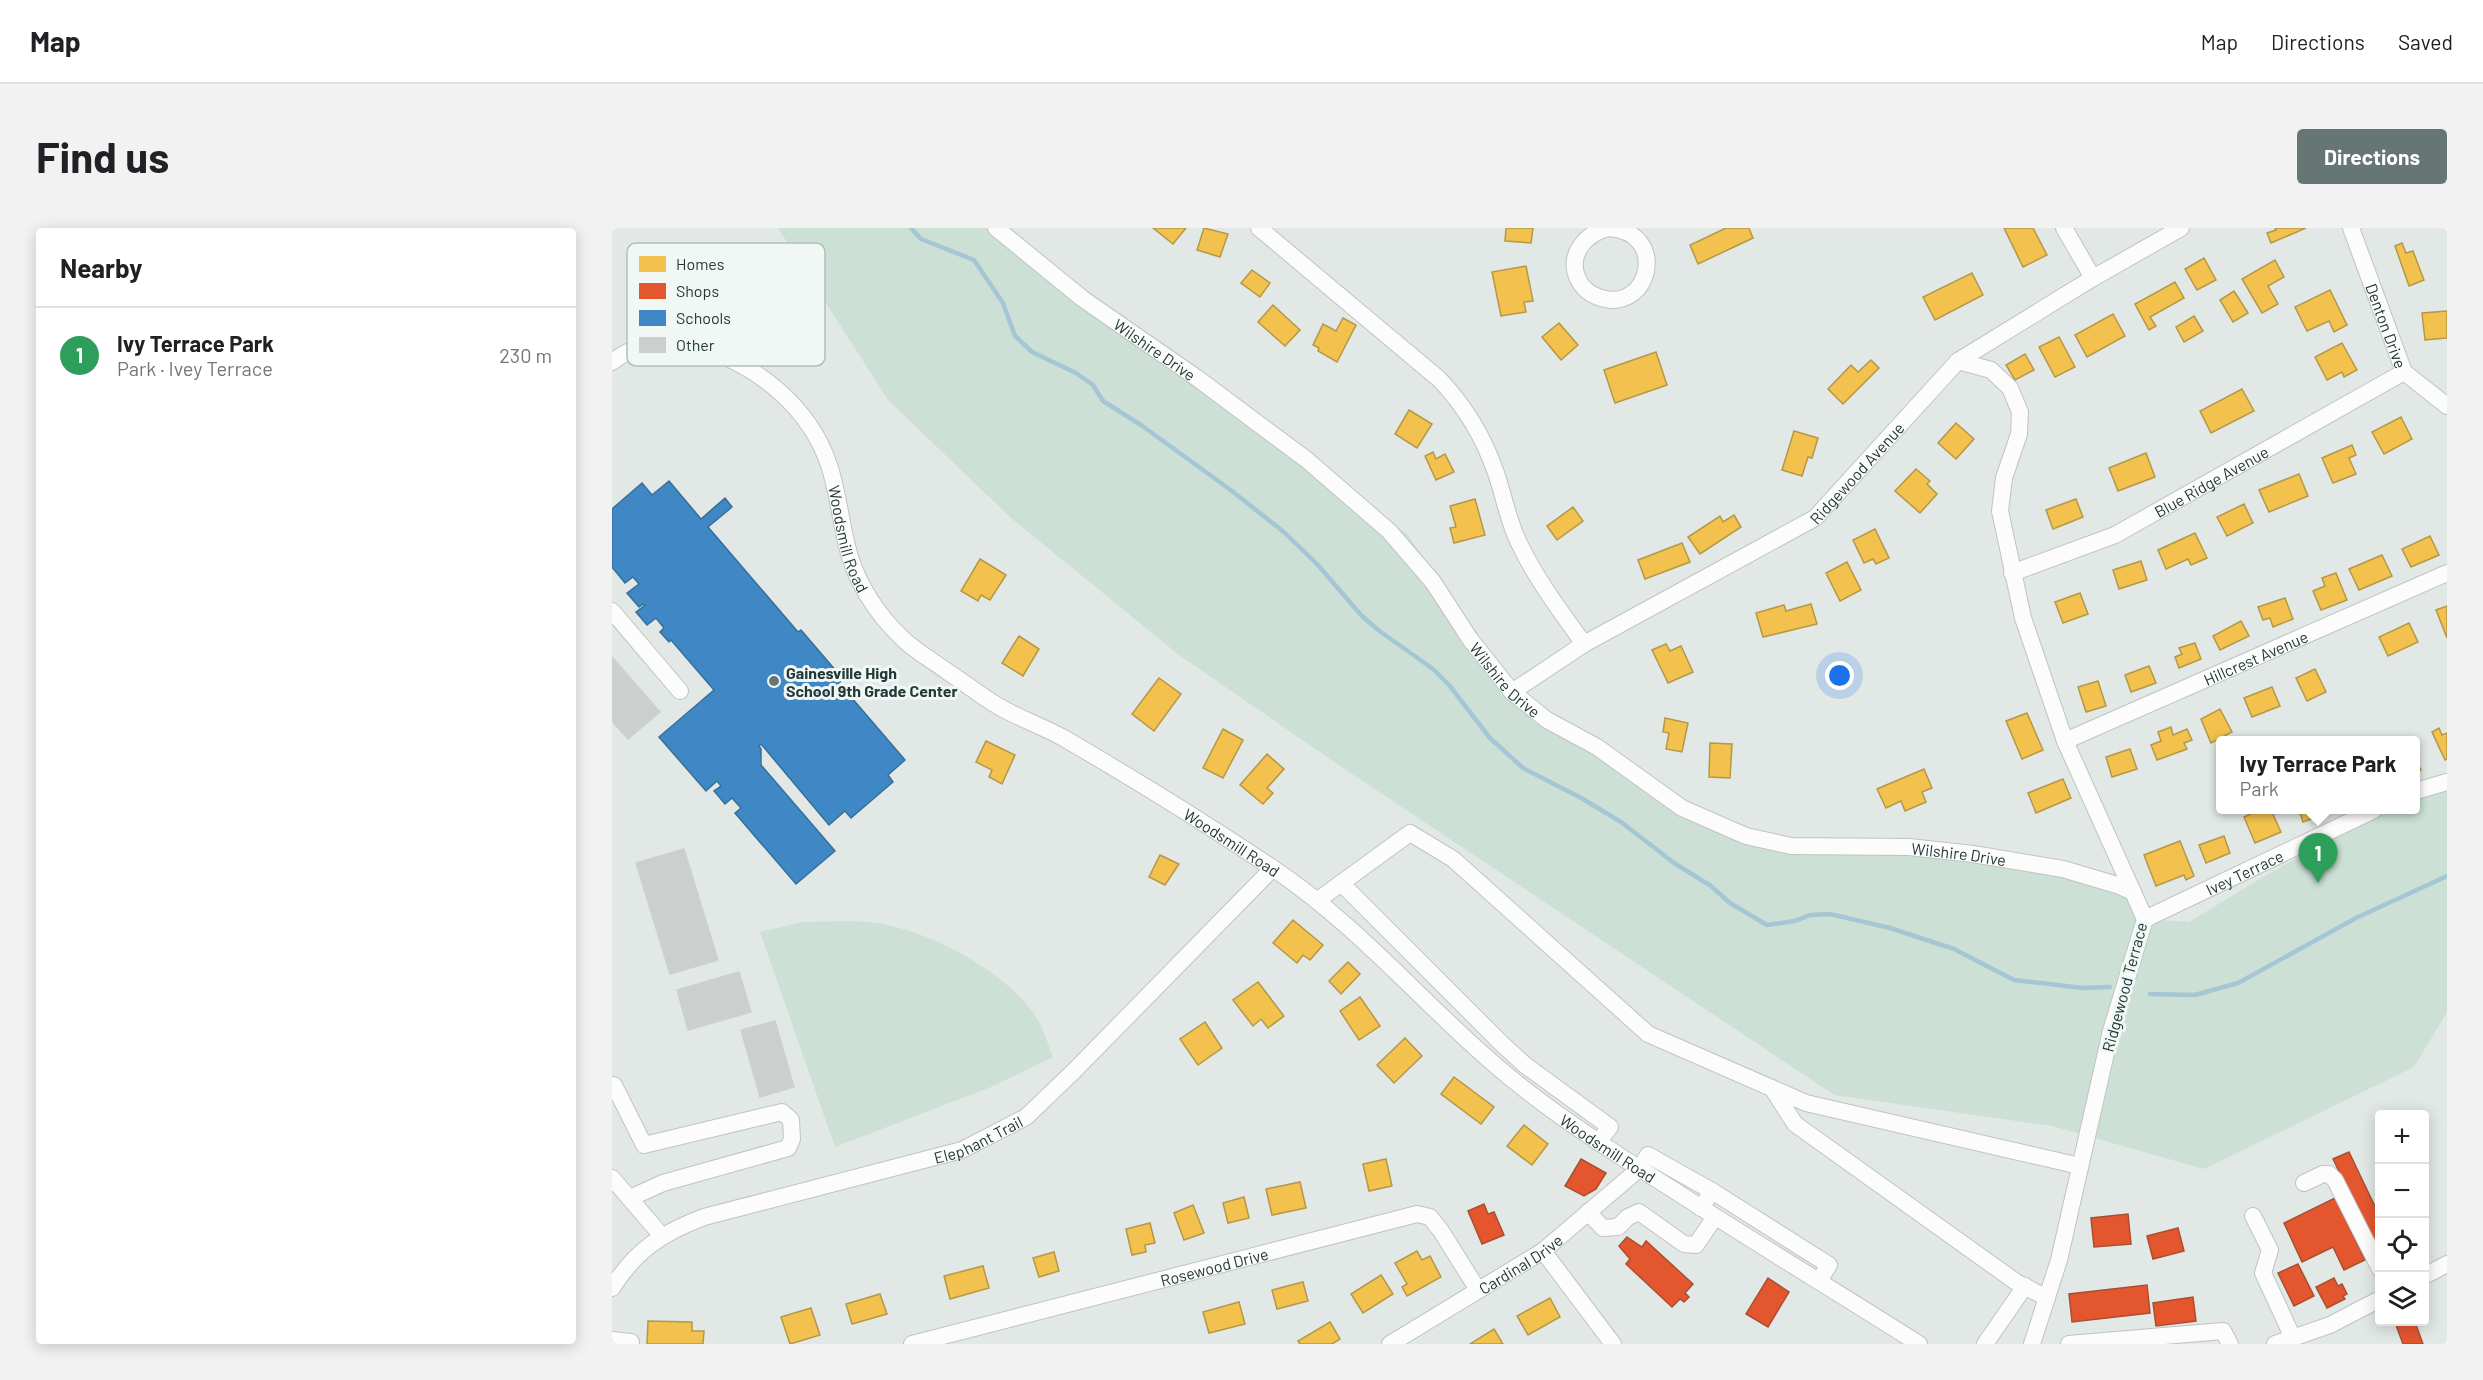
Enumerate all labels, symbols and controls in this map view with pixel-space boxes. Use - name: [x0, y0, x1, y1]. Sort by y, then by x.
- text: Map: [30, 24, 81, 58]
- text: Map: [2201, 29, 2238, 54]
- text: Directions: [2271, 29, 2365, 54]
- text: Saved: [2398, 29, 2453, 54]
- button: Directions: [2297, 129, 2447, 184]
- text: Find us: [36, 131, 169, 181]
- legend: [627, 243, 825, 366]
- text: Nearby: [60, 252, 142, 283]
- text: Homes: [676, 254, 724, 273]
- text: Shops: [676, 281, 719, 300]
- street label: Denton Drive: [2363, 281, 2411, 371]
- text: Schools: [676, 308, 731, 327]
- street label: Wilshire Drive: [1110, 314, 1200, 384]
- text: Ivy Terrace Park: [117, 330, 274, 356]
- text: Other: [676, 335, 715, 354]
- text: 1: [76, 343, 83, 367]
- text: 230 m: [499, 343, 552, 367]
- text: Park · Ivey Terrace: [117, 356, 273, 380]
- street label: Ridgewood Avenue: [1805, 418, 1907, 528]
- street label: Blue Ridge Avenue: [2151, 441, 2271, 521]
- street label: Woodsmill Road: [825, 483, 873, 595]
- street label: Hillcrest Avenue: [2200, 626, 2310, 689]
- street label: Wilshire Drive: [1466, 638, 1545, 721]
- your location: [1825, 661, 1854, 690]
- place label: Gainesville High School 9th Grade Center: [786, 663, 958, 700]
- marker: Gainesville High School 9th Grade Center: [767, 674, 781, 688]
- popup: [2216, 736, 2420, 814]
- text: Ivy Terrace Park: [2240, 750, 2396, 776]
- text: Park: [2240, 776, 2279, 800]
- street label: Woodsmill Road: [1181, 804, 1284, 880]
- pin: 1: [2298, 834, 2338, 883]
- street label: Wilshire Drive: [1910, 838, 2008, 869]
- street label: Ivey Terrace: [2203, 845, 2286, 898]
- street label: Ridgewood Terrace: [2098, 920, 2150, 1054]
- street label: Woodsmill Road: [1557, 1109, 1659, 1186]
- map controls: [2375, 1110, 2429, 1326]
- button: +: [2375, 1110, 2429, 1164]
- street label: Elephant Trail: [932, 1111, 1025, 1166]
- button: −: [2375, 1164, 2429, 1218]
- button: locate: [2375, 1218, 2429, 1272]
- street label: Cardinal Drive: [1475, 1230, 1566, 1298]
- street label: Rosewood Drive: [1158, 1243, 1270, 1289]
- button: layers: [2375, 1272, 2429, 1326]

